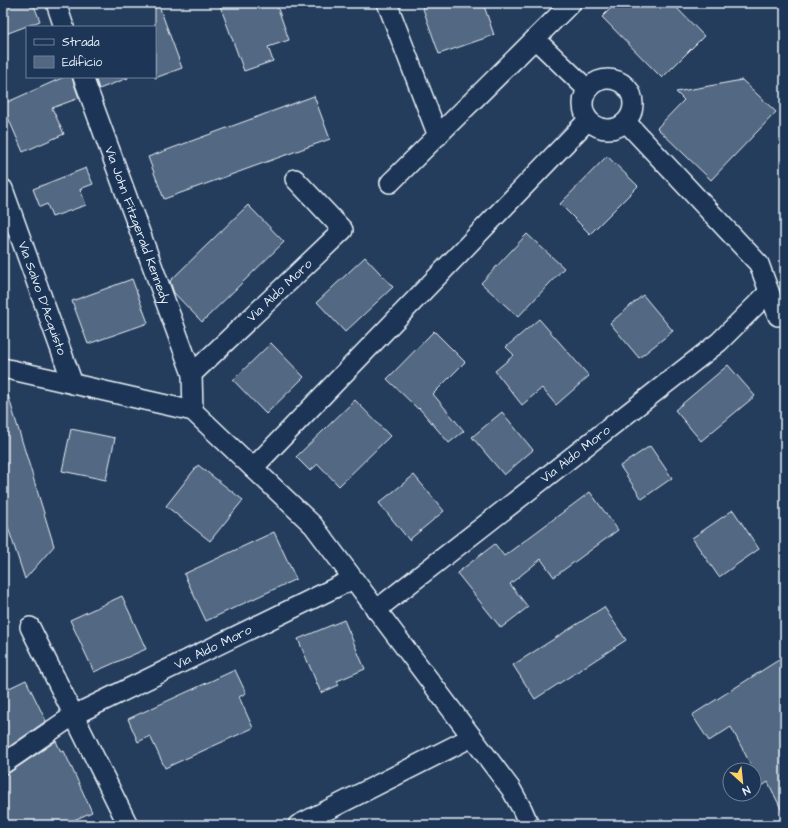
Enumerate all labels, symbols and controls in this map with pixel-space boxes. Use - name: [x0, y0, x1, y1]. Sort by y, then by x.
- legend: [26, 26, 156, 78]
- text: Strada: [62, 34, 100, 51]
- text: Edificio: [62, 54, 102, 71]
- street label: Via John Fitzgerald Kennedy: [100, 144, 175, 307]
- street label: Via Salvo D'Acquisto: [13, 239, 71, 358]
- street label: Via Aldo Moro: [243, 254, 317, 326]
- street label: Via Aldo Moro: [537, 421, 615, 487]
- street label: Via Aldo Moro: [171, 620, 255, 674]
- north arrow: [722, 762, 762, 802]
- text: N: [740, 782, 753, 799]

